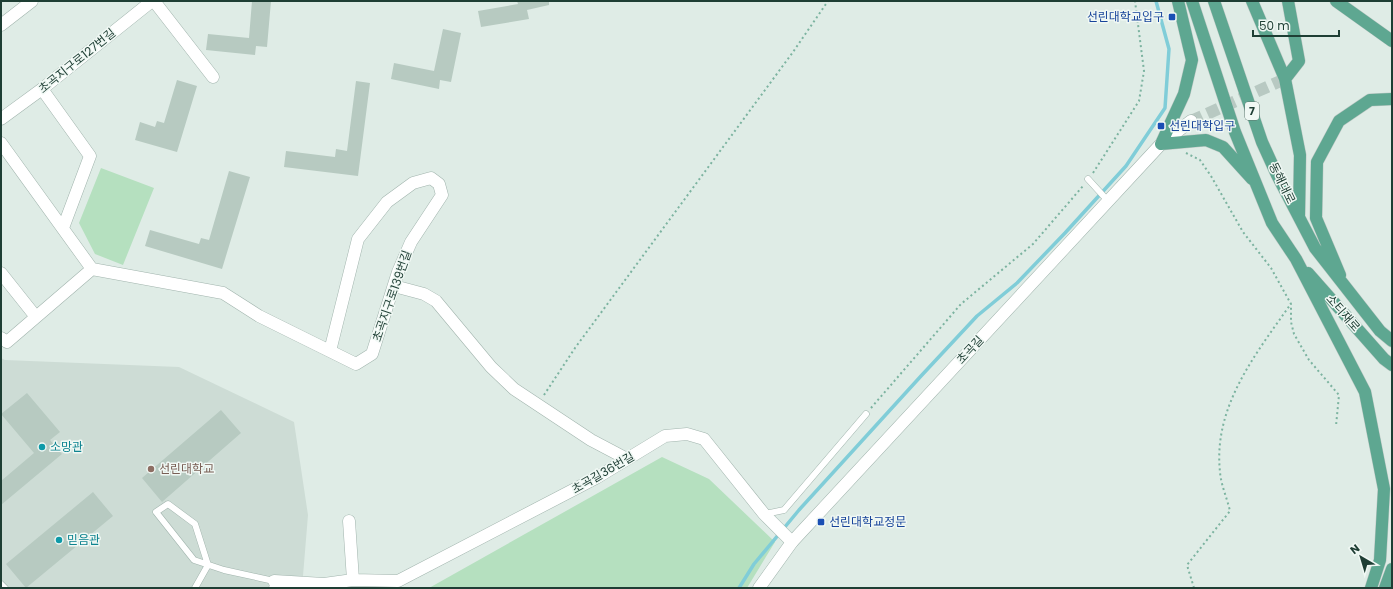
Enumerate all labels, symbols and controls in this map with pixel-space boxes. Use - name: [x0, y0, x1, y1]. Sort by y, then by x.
- place label: 선린대학교입구: [1087, 8, 1164, 25]
- marker: 선린대학교입구: [1167, 12, 1177, 22]
- scale bar: [1253, 12, 1339, 38]
- text: 50 m: [1259, 17, 1290, 34]
- street label: 초곡지구로127번길: [35, 24, 119, 97]
- road number: 7: [1245, 102, 1259, 120]
- place label: 선린대학입구: [1169, 117, 1235, 134]
- marker: 선린대학입구: [1156, 121, 1166, 131]
- street label: 동해대로: [1265, 159, 1300, 206]
- street label: 초곡지구로139번길: [368, 248, 415, 344]
- street label: 소티재로: [1322, 290, 1364, 335]
- street label: 초곡길: [952, 332, 987, 368]
- place label: 소망관: [50, 438, 83, 455]
- marker: 소망관: [37, 442, 47, 452]
- street label: 초곡길36번길: [568, 448, 637, 497]
- place label: 선린대학교: [159, 460, 214, 477]
- marker: 선린대학교: [146, 464, 156, 474]
- place label: 선린대학교정문: [829, 513, 906, 530]
- marker: 선린대학교정문: [816, 517, 826, 527]
- place label: 믿음관: [67, 531, 100, 548]
- marker: 믿음관: [54, 535, 64, 545]
- north arrow: [1341, 537, 1381, 577]
- text: N: [1347, 540, 1363, 558]

